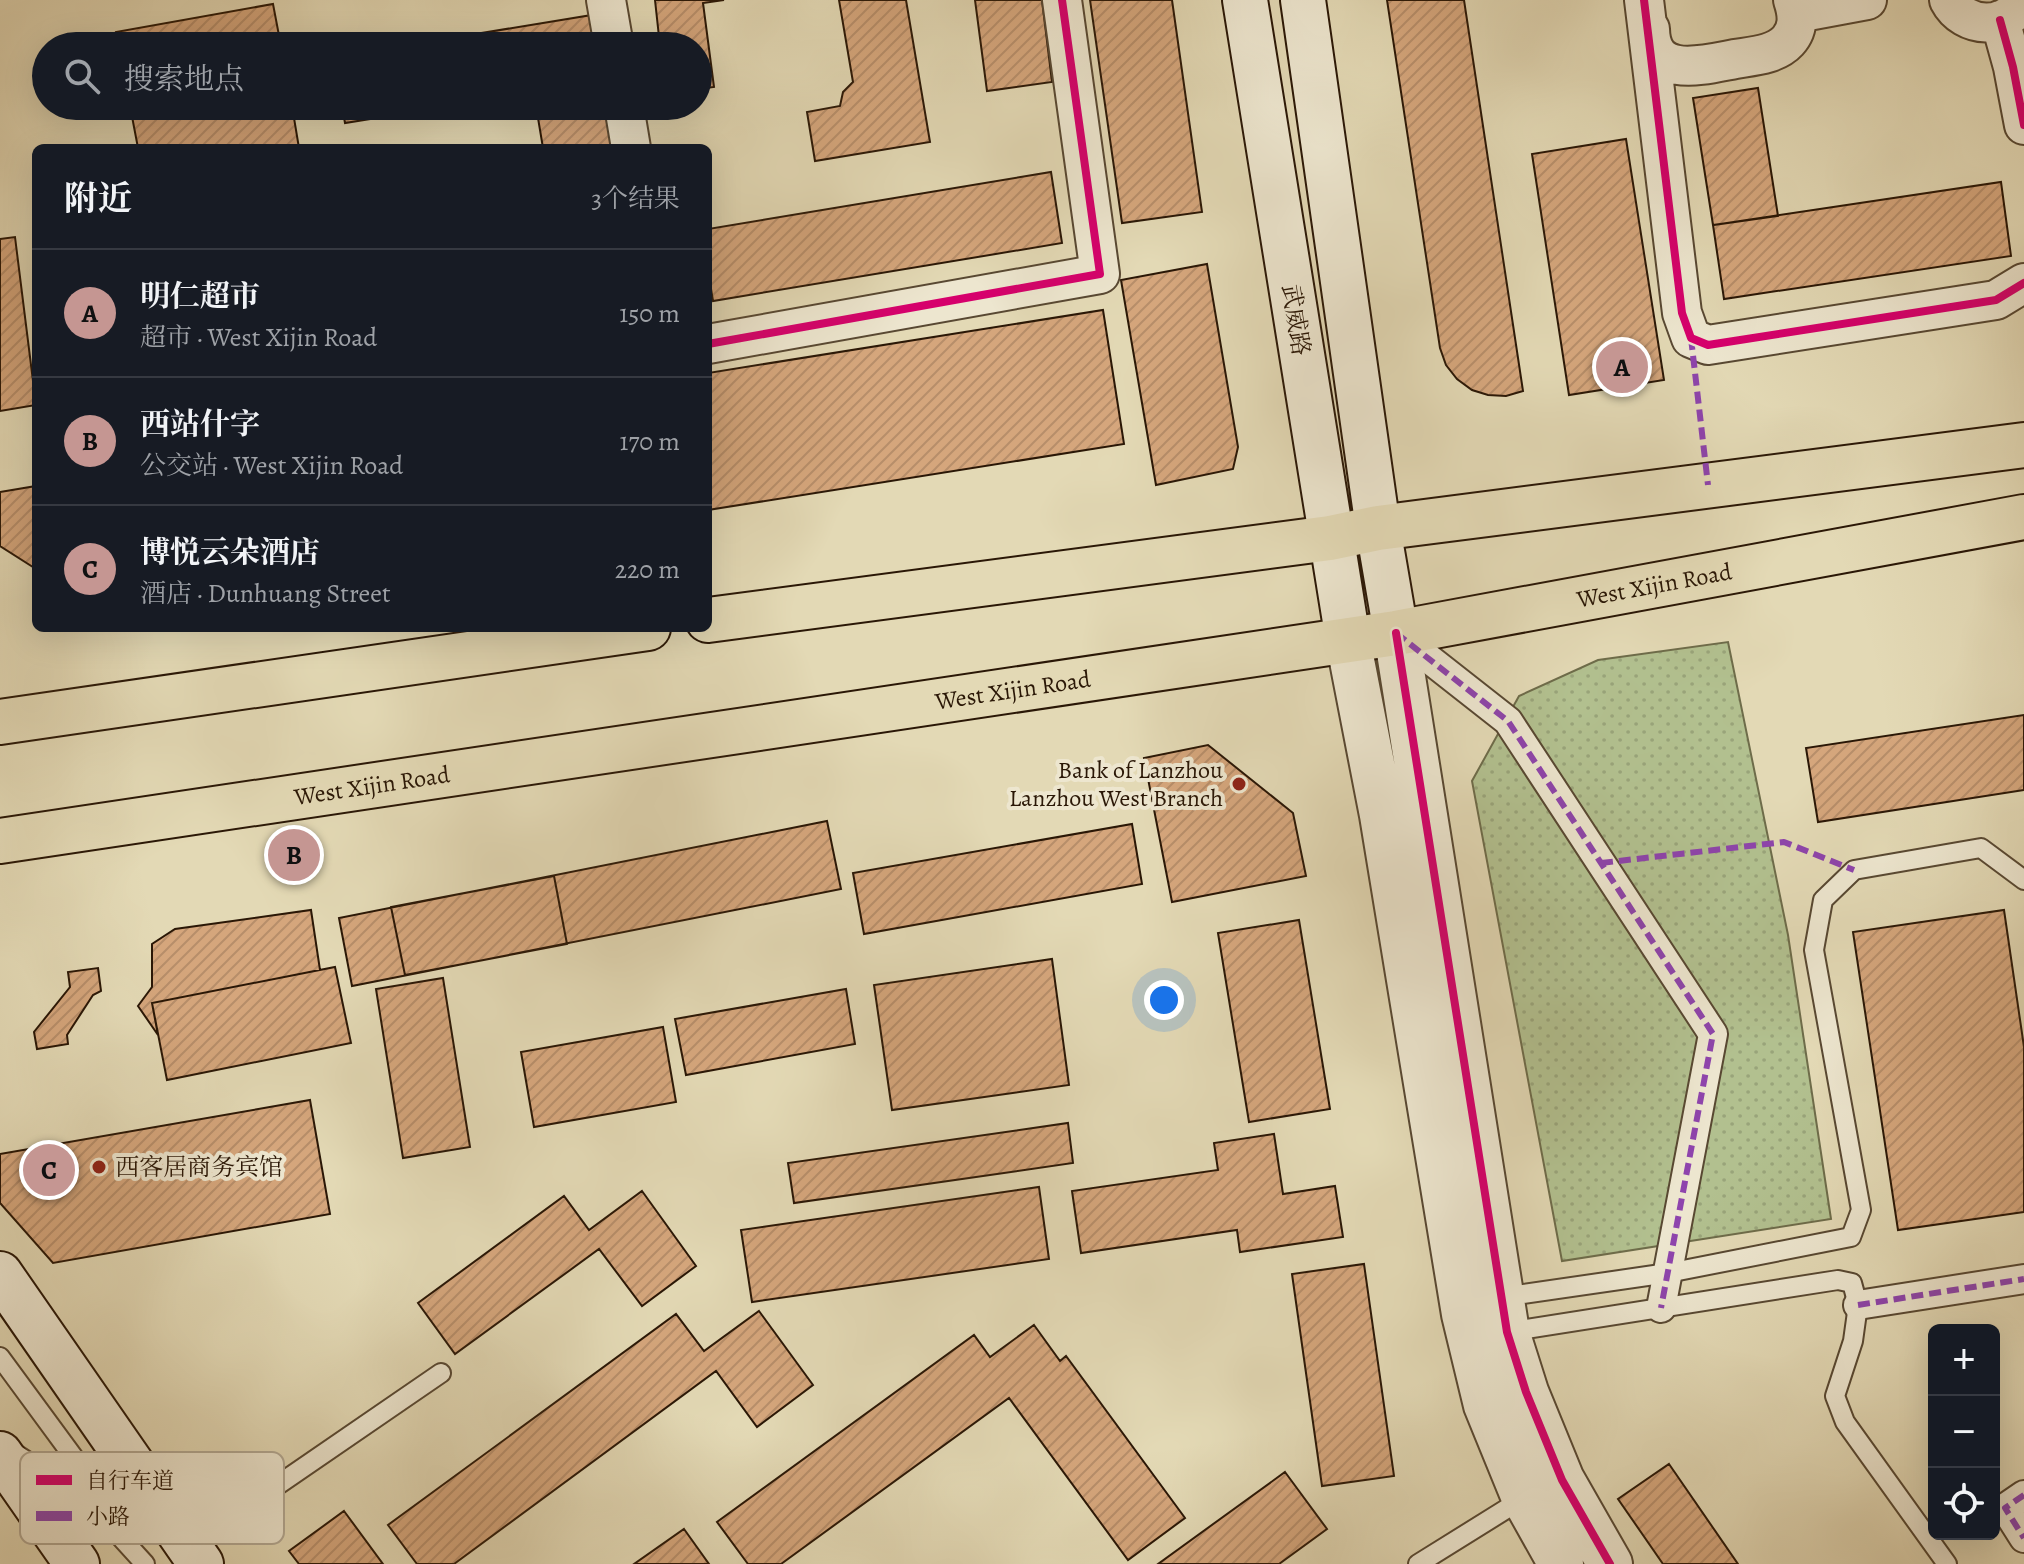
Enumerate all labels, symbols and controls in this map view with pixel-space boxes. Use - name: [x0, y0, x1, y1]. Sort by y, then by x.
- search box: [32, 32, 712, 120]
- icon: search: [60, 54, 104, 98]
- text: 搜索地点: [124, 59, 244, 99]
- text: 附近: [64, 175, 132, 222]
- text: 3个结果: [591, 181, 680, 216]
- text: 明仁超市: [140, 276, 260, 316]
- street label: 武威路: [1275, 282, 1317, 358]
- text: A: [82, 296, 98, 331]
- text: 150 m: [619, 296, 680, 331]
- text: 超市 · West Xijin Road: [140, 320, 377, 355]
- pin: A: [1596, 337, 1648, 397]
- text: 西站什字: [140, 404, 260, 444]
- text: B: [82, 424, 98, 459]
- text: 170 m: [620, 424, 680, 459]
- text: 公交站 · West Xijin Road: [140, 448, 403, 483]
- text: 博悦云朵酒店: [140, 532, 320, 572]
- text: C: [82, 552, 98, 587]
- text: 220 m: [615, 552, 680, 587]
- street label: West Xijin Road: [1573, 555, 1734, 615]
- text: 酒店 · Dunhuang Street: [140, 576, 390, 611]
- street label: West Xijin Road: [932, 663, 1093, 718]
- place label: Bank of Lanzhou Lanzhou West Branch: [1009, 754, 1223, 814]
- street label: West Xijin Road: [291, 758, 452, 813]
- marker: Bank of Lanzhou Lanzhou West Branch: [1230, 775, 1248, 793]
- pin: B: [268, 825, 320, 885]
- your location: [1144, 980, 1184, 1020]
- pin: C: [23, 1140, 75, 1200]
- place label: 西客居商务宾馆: [115, 1151, 283, 1183]
- marker: 西客居商务宾馆: [90, 1158, 108, 1176]
- map controls: [1928, 1324, 2000, 1540]
- button: +: [1928, 1324, 2000, 1396]
- button: −: [1928, 1396, 2000, 1468]
- legend: [20, 1452, 284, 1544]
- text: 自行车道: [86, 1466, 174, 1496]
- button: locate: [1928, 1468, 2000, 1540]
- text: 小路: [86, 1502, 130, 1532]

